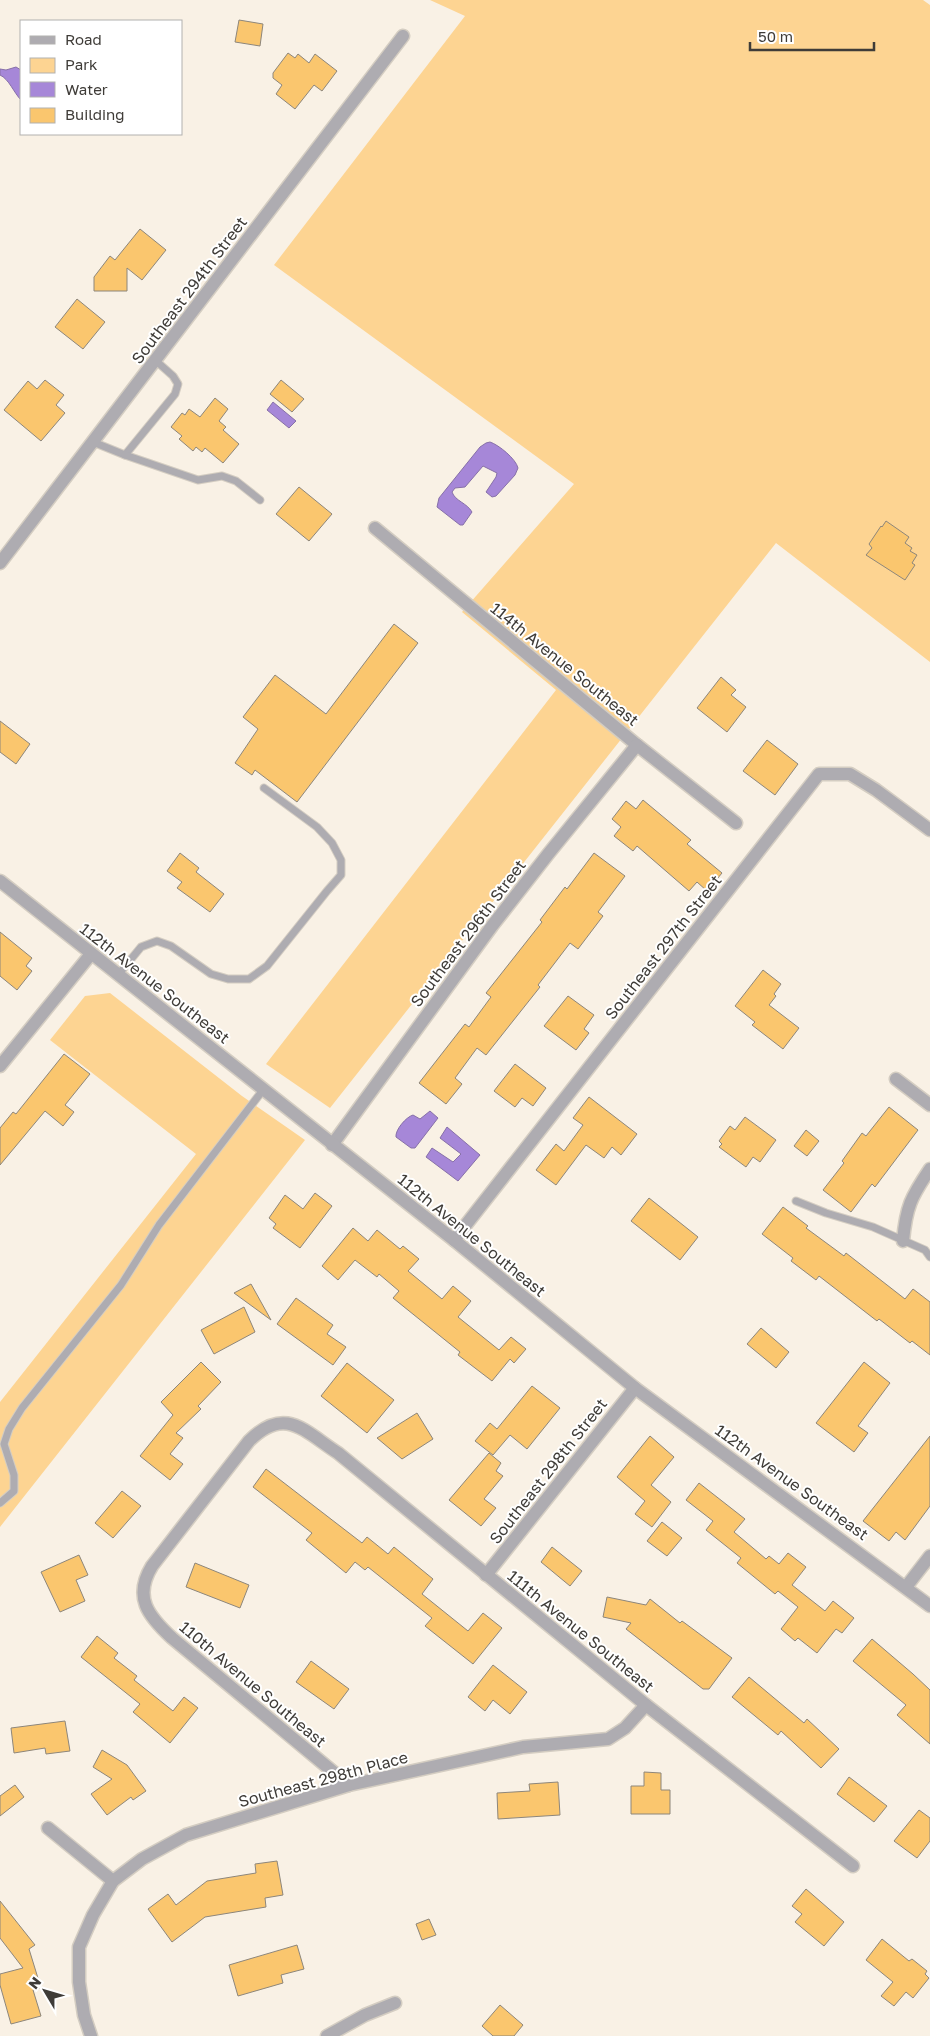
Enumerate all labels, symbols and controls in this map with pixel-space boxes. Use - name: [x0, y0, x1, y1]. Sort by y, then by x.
- legend: [20, 20, 182, 135]
- scale bar: [750, 20, 874, 52]
- text: 50 m: [758, 27, 793, 45]
- text: Road: [65, 30, 102, 48]
- text: Park: [65, 55, 98, 73]
- text: Water: [65, 80, 108, 98]
- text: Building: [65, 105, 125, 123]
- street label: Southeast 294th Street: [127, 212, 251, 368]
- street label: 114th Avenue Southeast: [487, 598, 643, 730]
- street label: Southeast 296th Street: [406, 855, 530, 1011]
- street label: Southeast 297th Street: [600, 871, 726, 1023]
- street label: 112th Avenue Southeast: [76, 918, 234, 1048]
- street label: 112th Avenue Southeast: [394, 1169, 550, 1301]
- street label: Southeast 298th Street: [485, 1394, 611, 1548]
- street label: 112th Avenue Southeast: [711, 1420, 873, 1544]
- street label: 111th Avenue Southeast: [504, 1566, 658, 1696]
- street label: 110th Avenue Southeast: [176, 1617, 330, 1751]
- street label: Southeast 298th Place: [236, 1747, 410, 1811]
- north arrow: [20, 1966, 70, 2016]
- text: N: [24, 1973, 44, 1992]

